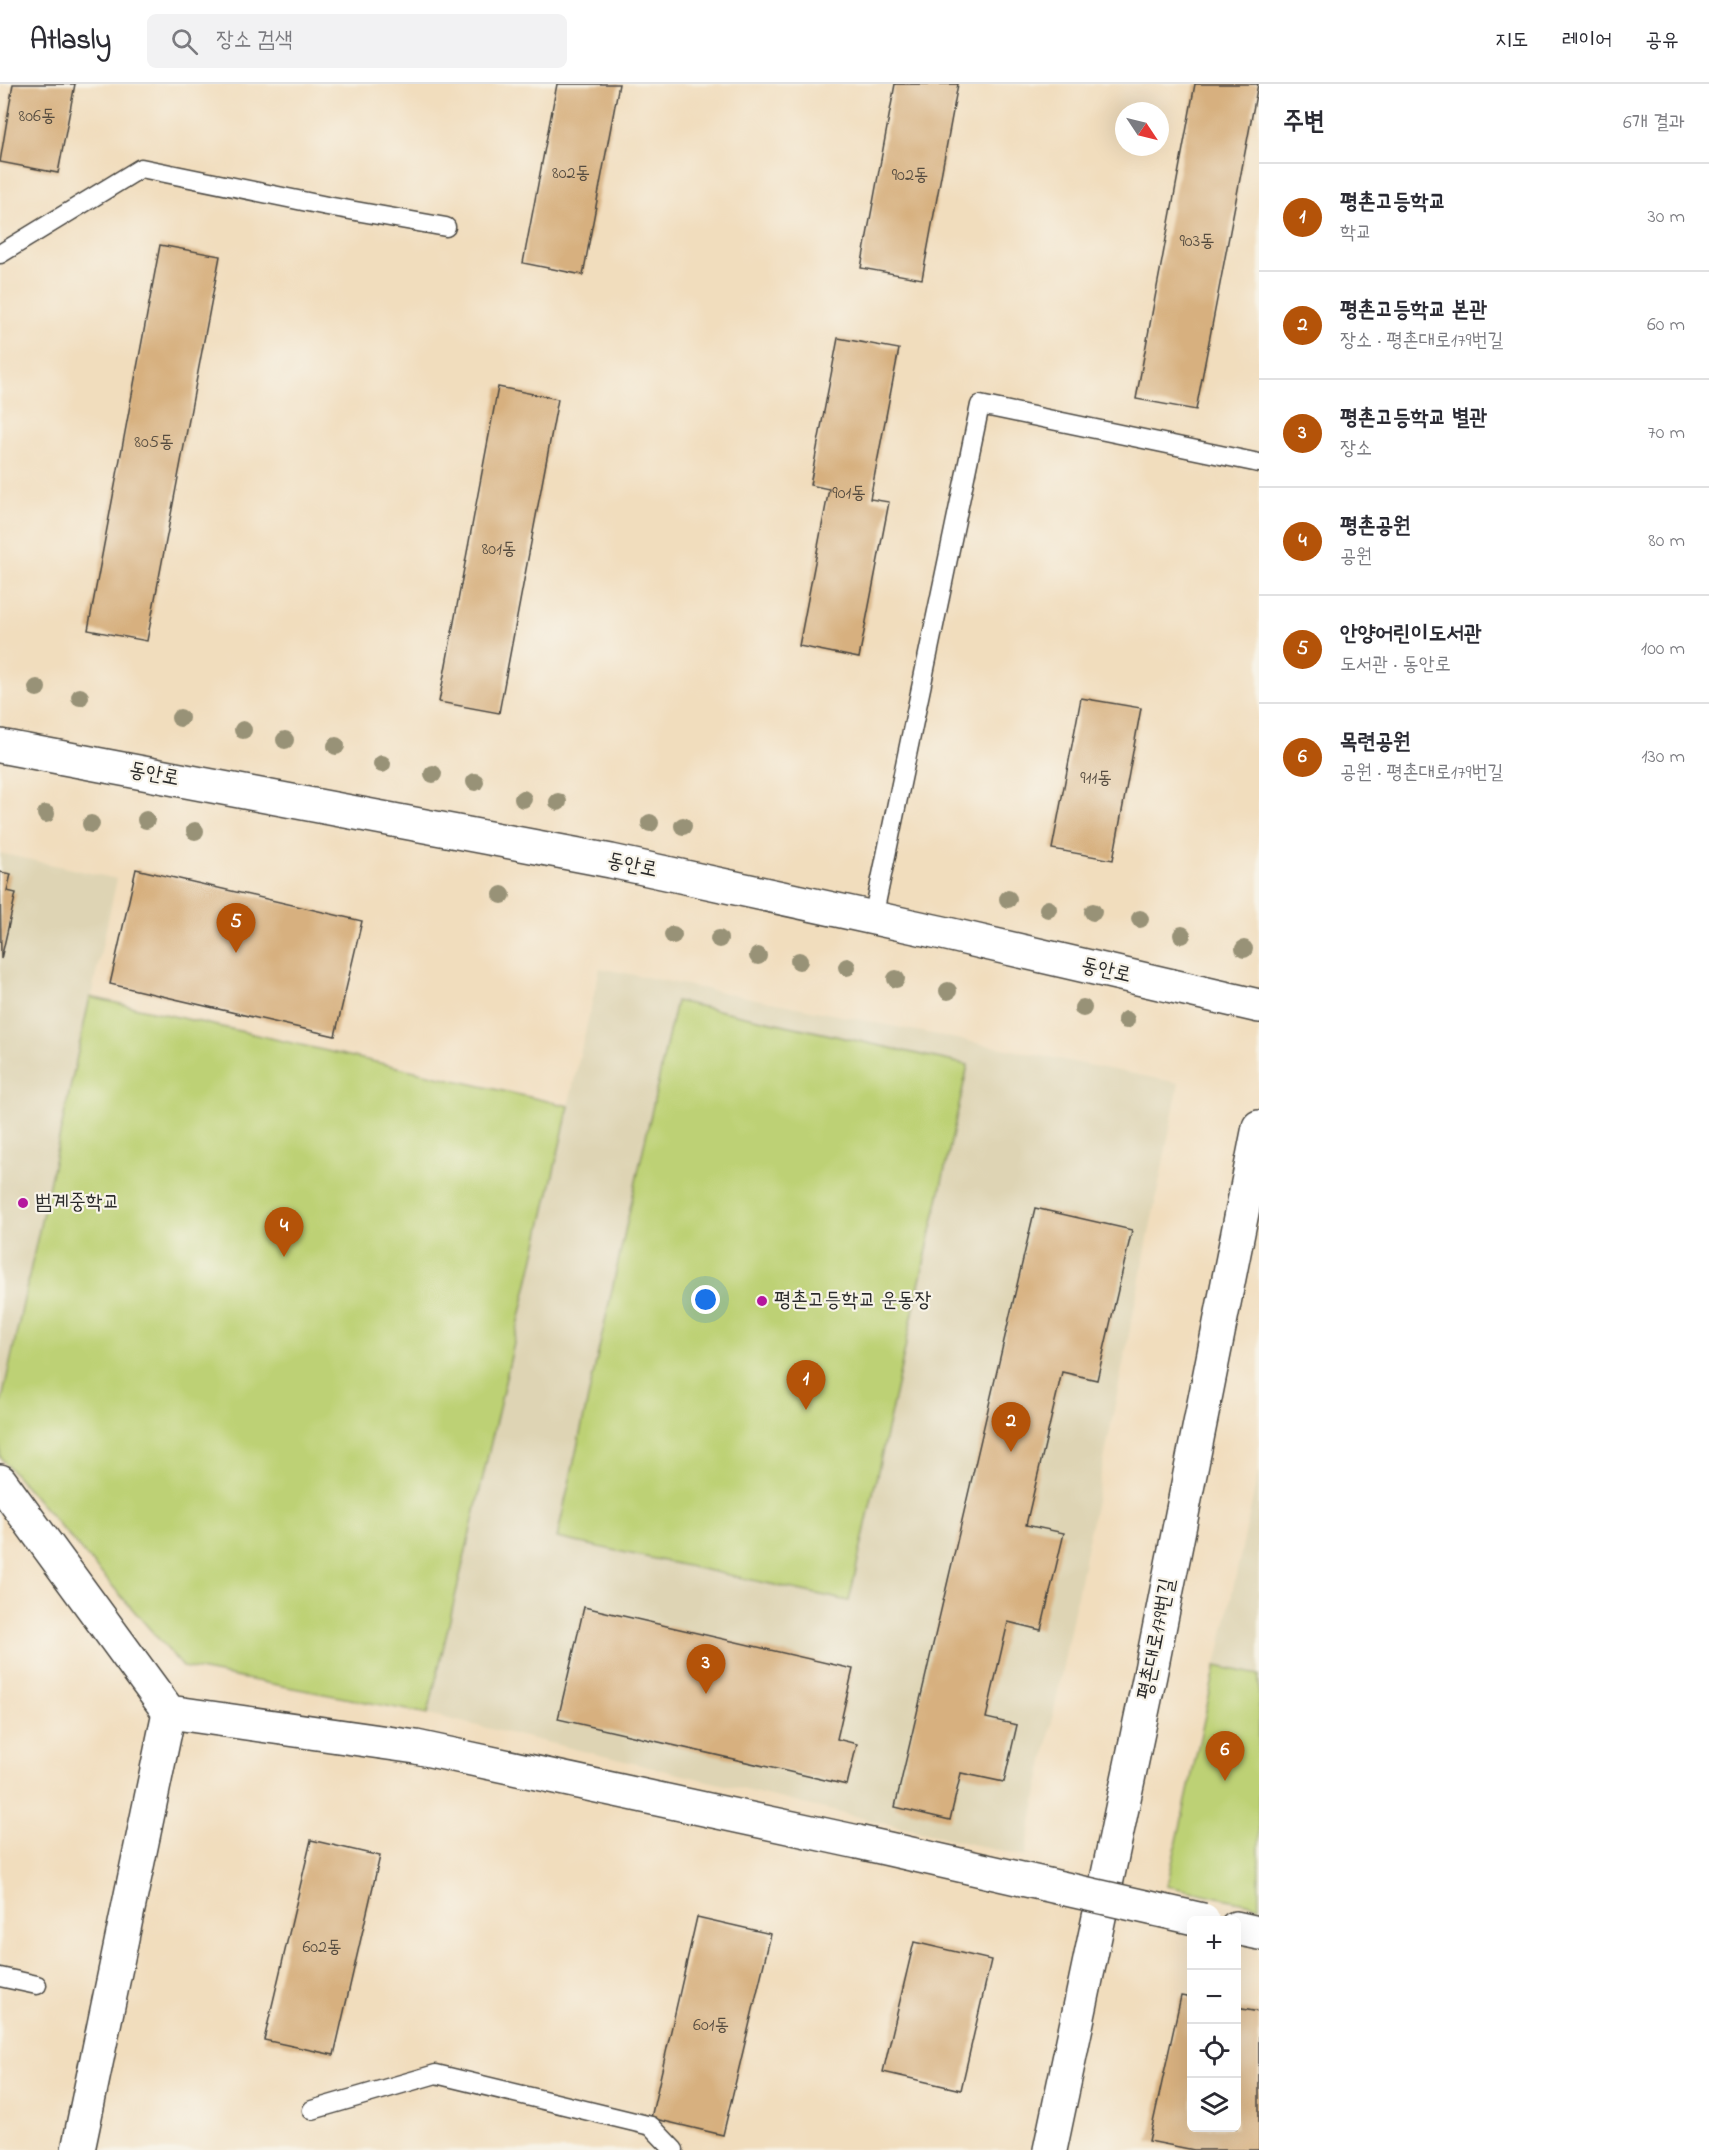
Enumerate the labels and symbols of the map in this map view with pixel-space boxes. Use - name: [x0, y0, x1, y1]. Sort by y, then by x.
- north arrow: [1115, 102, 1169, 156]
- house number: 806동: [19, 104, 55, 130]
- house number: 802동: [552, 161, 590, 187]
- house number: 902동: [892, 163, 928, 189]
- house number: 903동: [1179, 229, 1215, 255]
- house number: 805동: [134, 430, 174, 456]
- house number: 901동: [832, 481, 866, 507]
- house number: 801동: [482, 537, 516, 563]
- street label: 동안로: [126, 755, 182, 795]
- house number: 911동: [1080, 766, 1112, 792]
- street label: 동안로: [604, 846, 660, 886]
- pin: 5: [216, 904, 256, 953]
- street label: 동안로: [1078, 951, 1134, 991]
- place label: 범계중학교: [35, 1188, 120, 1218]
- marker: 범계중학교: [16, 1196, 30, 1210]
- pin: 4: [264, 1208, 304, 1257]
- your location: [691, 1285, 720, 1314]
- place label: 평촌고등학교 운동장: [774, 1286, 931, 1316]
- marker: 평촌고등학교 운동장: [755, 1294, 769, 1308]
- pin: 1: [786, 1360, 826, 1410]
- pin: 2: [992, 1402, 1030, 1452]
- street label: 평촌대로179번길: [1131, 1576, 1183, 1702]
- pin: 3: [686, 1644, 726, 1694]
- pin: 6: [1206, 1732, 1244, 1781]
- house number: 602동: [302, 1935, 342, 1961]
- house number: 601동: [693, 2013, 729, 2039]

